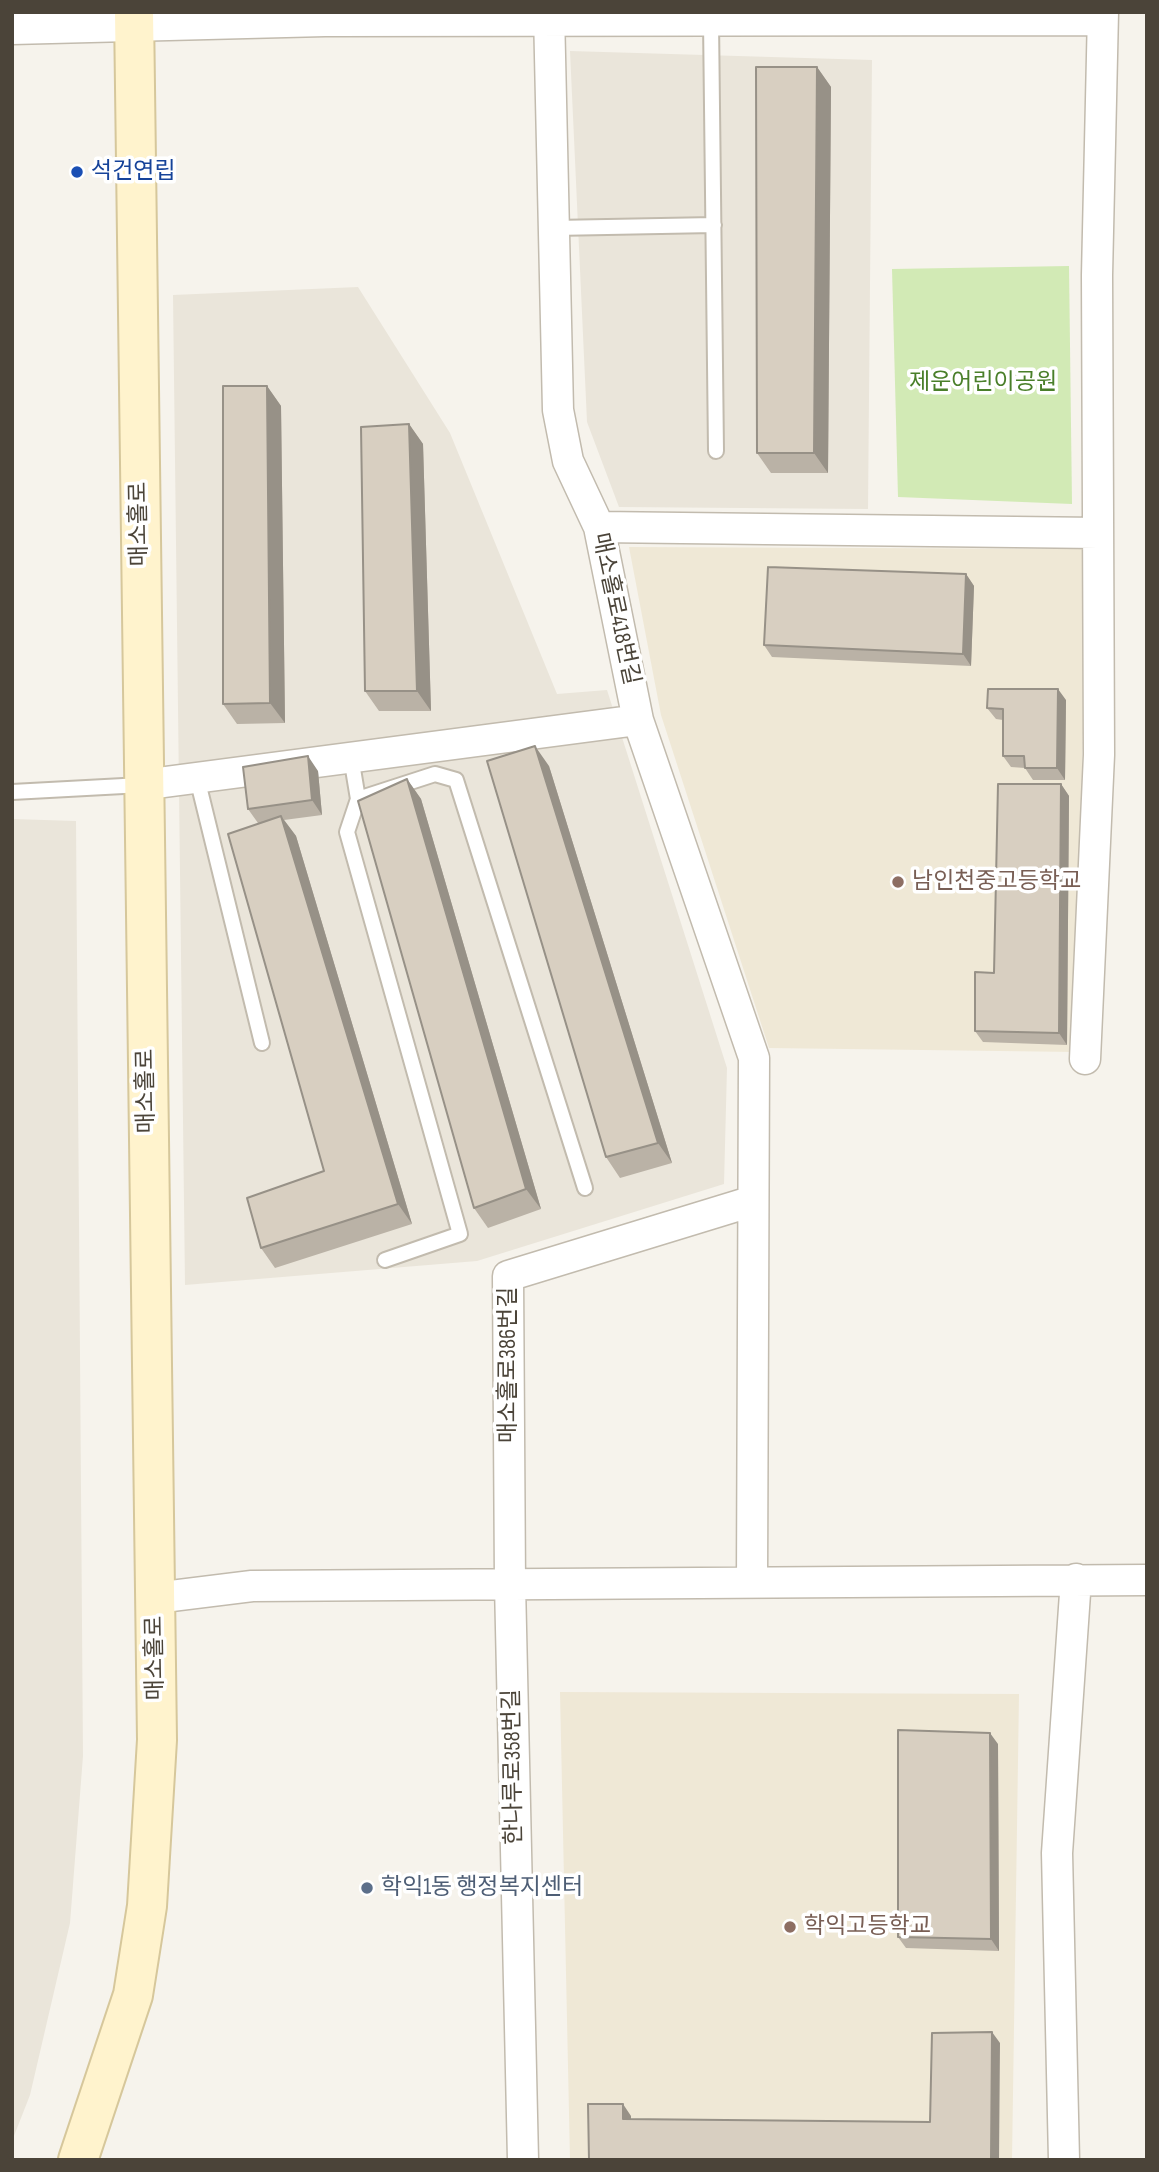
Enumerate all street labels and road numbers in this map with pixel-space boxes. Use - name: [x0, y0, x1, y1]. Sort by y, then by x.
- street label: 매소홀로: [125, 481, 155, 567]
- street label: 매소홀로418번길: [585, 530, 645, 688]
- street label: 매소홀로: [132, 1048, 162, 1134]
- street label: 매소홀로386번길: [495, 1287, 523, 1443]
- street label: 매소홀로: [141, 1615, 171, 1701]
- street label: 한나루로358번길: [499, 1689, 529, 1845]

